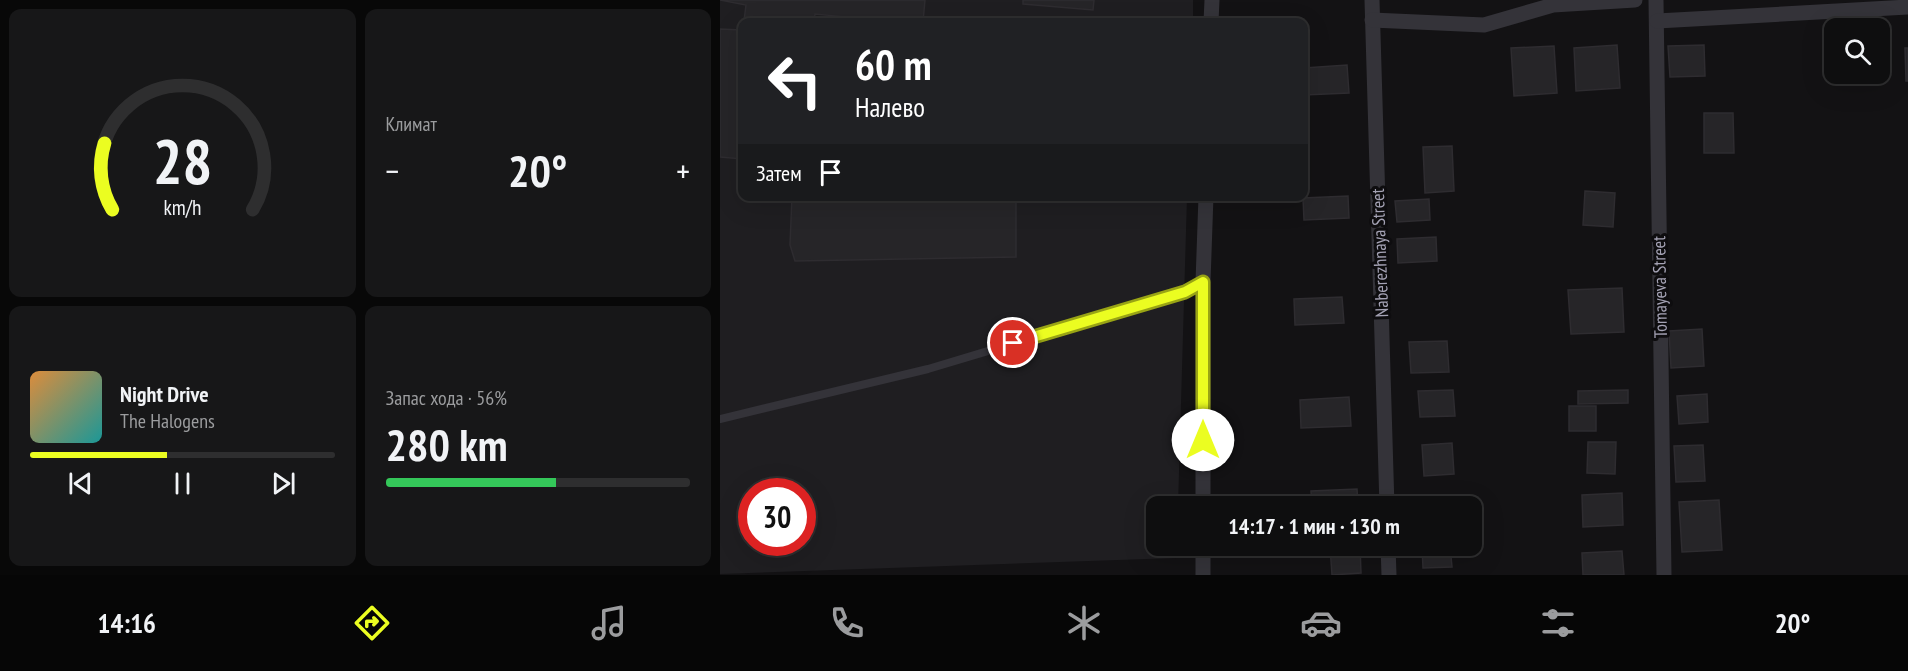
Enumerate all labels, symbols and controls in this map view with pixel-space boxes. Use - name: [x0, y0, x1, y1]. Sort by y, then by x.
- map controls: [1824, 18, 1890, 84]
- button: search: [1824, 18, 1890, 84]
- text: 60 m: [855, 37, 932, 92]
- icon: left: [756, 42, 834, 120]
- text: Налево: [855, 90, 925, 124]
- text: Климат: [386, 111, 437, 137]
- text: 28: [152, 120, 212, 201]
- text: 20°: [508, 141, 567, 199]
- text: −: [386, 149, 399, 192]
- text: +: [676, 149, 690, 192]
- icon: arrive: [814, 156, 847, 189]
- text: Затем: [756, 159, 802, 187]
- street label: Naberezhnaya Street: [1366, 188, 1393, 318]
- text: km/h: [163, 193, 201, 221]
- street label: Tomayeva Street: [1647, 236, 1672, 338]
- pin: [987, 317, 1038, 368]
- icon: arrive: [996, 326, 1029, 359]
- text: Night Drive: [120, 380, 209, 408]
- text: Запас хода · 56%: [386, 385, 507, 411]
- text: The Halogens: [120, 408, 215, 434]
- position arrow: [1171, 408, 1235, 472]
- text: 280 km: [386, 415, 508, 473]
- icon: previous: [64, 467, 97, 500]
- icon: pause: [166, 467, 199, 500]
- icon: next: [267, 467, 300, 500]
- speed limit sign: 30: [738, 478, 816, 556]
- text: 14:17 · 1 мин · 130 m: [1228, 512, 1400, 540]
- icon: directions: [351, 602, 393, 644]
- icon: music: [588, 602, 630, 644]
- icon: phone: [826, 602, 868, 644]
- icon: climate: [1063, 602, 1105, 644]
- icon: car: [1300, 602, 1342, 644]
- icon: filters: [1537, 602, 1579, 644]
- text: 14:16: [98, 606, 156, 640]
- text: 20°: [1775, 606, 1810, 640]

